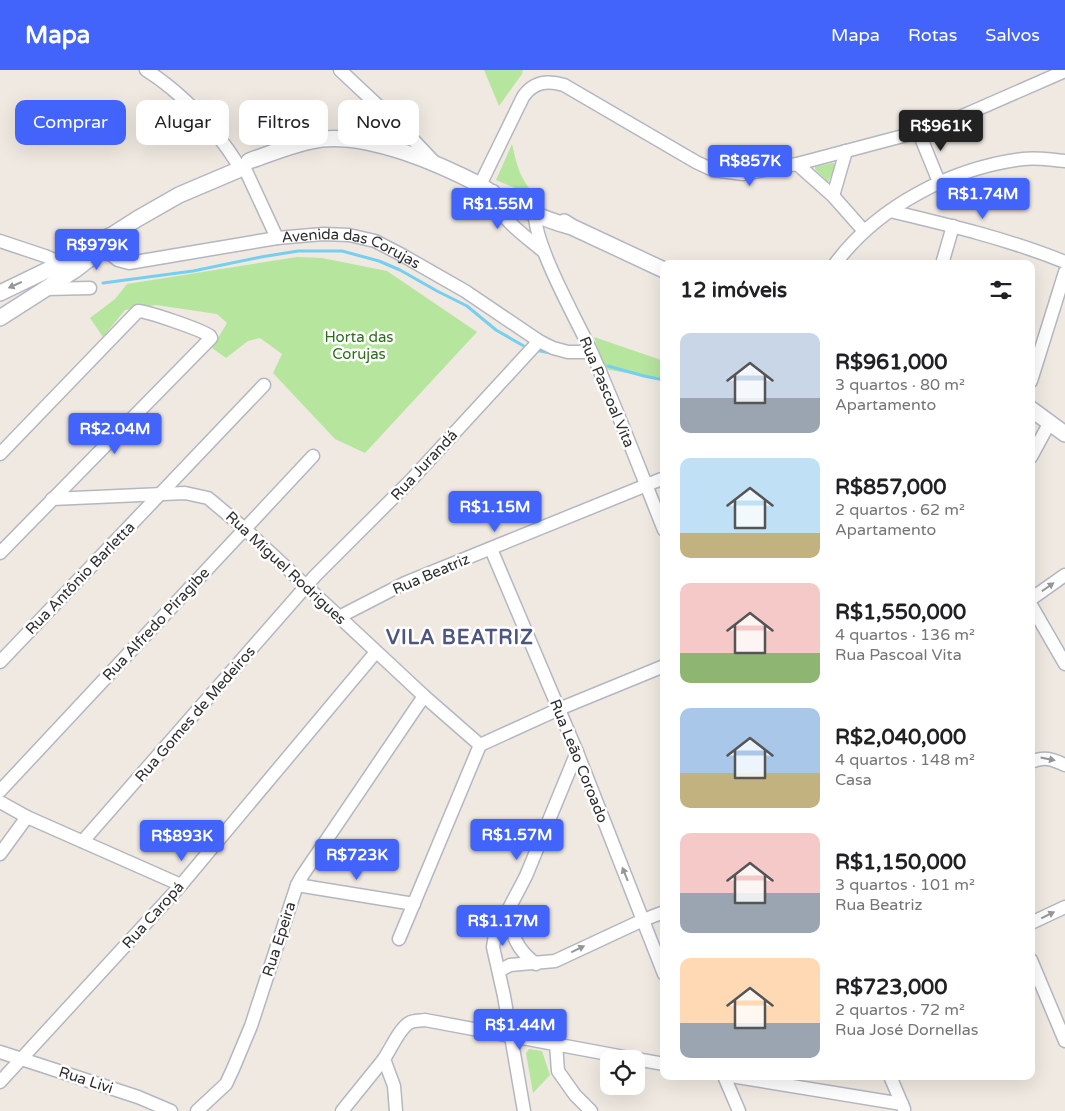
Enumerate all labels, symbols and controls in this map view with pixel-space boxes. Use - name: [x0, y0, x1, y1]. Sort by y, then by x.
- text: Mapa: [25, 21, 90, 50]
- text: Mapa: [831, 24, 880, 46]
- text: Rotas: [908, 24, 957, 46]
- text: Salvos: [985, 24, 1040, 46]
- chip: Comprar: [15, 100, 126, 145]
- chip: Alugar: [136, 100, 229, 145]
- chip: Filtros: [239, 100, 328, 145]
- chip: Novo: [338, 100, 419, 145]
- pin: R$961K: [900, 109, 982, 152]
- text: R$961K: [910, 116, 972, 136]
- pin: R$857K: [709, 144, 791, 187]
- text: R$857K: [719, 151, 781, 171]
- pin: R$1.74M: [937, 178, 1029, 220]
- text: R$1.74M: [948, 184, 1018, 204]
- pin: R$1.55M: [452, 188, 544, 230]
- text: R$1.55M: [462, 194, 534, 214]
- street label: Avenida das Corujas: [281, 225, 423, 273]
- pin: R$979K: [56, 228, 138, 271]
- text: R$979K: [66, 235, 128, 255]
- icon: filters: [987, 276, 1015, 304]
- text: 12 imóveis: [680, 278, 787, 303]
- one-way arrow: [8, 281, 22, 289]
- park label: Horta das Corujas: [324, 328, 394, 363]
- street label: Rua Pascoal Vita: [576, 334, 638, 450]
- text: R$961,000: [835, 350, 947, 375]
- icon: home: [720, 353, 780, 413]
- text: 3 quartos · 80 m²: [835, 375, 965, 395]
- text: Apartamento: [835, 395, 936, 415]
- pin: R$2.04M: [69, 412, 161, 455]
- text: R$2.04M: [79, 419, 151, 439]
- street label: Rua Jurandá: [387, 426, 461, 504]
- text: R$857,000: [835, 475, 946, 500]
- icon: home: [720, 478, 780, 538]
- pin: R$1.15M: [449, 490, 541, 533]
- text: R$1.15M: [459, 497, 531, 517]
- text: 2 quartos · 62 m²: [835, 500, 965, 520]
- street label: Rua Miguel Rodrigues: [222, 508, 350, 628]
- street label: Rua Antônio Barletta: [22, 518, 138, 638]
- text: Apartamento: [835, 520, 936, 540]
- street label: Rua Beatriz: [390, 550, 472, 598]
- street label: Rua Alfredo Piragibe: [99, 564, 213, 684]
- one-way arrow: [1041, 582, 1055, 592]
- text: R$1,550,000: [835, 600, 966, 625]
- icon: home: [720, 603, 780, 663]
- text: 4 quartos · 136 m²: [835, 625, 975, 645]
- district label: VILA BEATRIZ: [386, 626, 534, 650]
- street label: Rua Gomes de Medeiros: [131, 642, 259, 786]
- text: Rua Pascoal Vita: [835, 645, 962, 665]
- street label: Rua Leão Coroado: [546, 697, 612, 825]
- text: R$2,040,000: [835, 725, 966, 750]
- icon: home: [720, 728, 780, 788]
- text: 4 quartos · 148 m²: [835, 750, 975, 770]
- one-way arrow: [1041, 756, 1057, 764]
- text: Casa: [835, 770, 872, 790]
- pin: R$1.57M: [471, 818, 563, 861]
- pin: R$893K: [141, 820, 223, 862]
- text: R$1.57M: [481, 825, 553, 845]
- text: R$893K: [151, 826, 213, 846]
- pin: R$723K: [316, 838, 398, 881]
- text: R$723K: [326, 845, 388, 865]
- text: R$1,150,000: [835, 850, 966, 875]
- icon: home: [720, 853, 780, 913]
- one-way arrow: [621, 867, 628, 882]
- text: 3 quartos · 101 m²: [835, 875, 975, 895]
- street label: Rua Caropá: [118, 878, 188, 952]
- text: Rua Beatriz: [835, 895, 922, 915]
- street label: Rua Epeira: [258, 899, 300, 979]
- pin: R$1.17M: [457, 904, 549, 947]
- text: R$1.17M: [467, 911, 539, 931]
- one-way arrow: [1041, 911, 1055, 919]
- one-way arrow: [571, 945, 585, 953]
- text: R$723,000: [835, 975, 947, 1000]
- icon: home: [720, 978, 780, 1038]
- text: 2 quartos · 72 m²: [835, 1000, 965, 1020]
- pin: R$1.44M: [474, 1008, 566, 1051]
- text: R$1.44M: [485, 1015, 555, 1035]
- text: Rua José Dornellas: [835, 1020, 978, 1040]
- map controls: [600, 1050, 645, 1095]
- button: locate: [600, 1050, 645, 1095]
- street label: Rua Livi: [56, 1063, 116, 1097]

